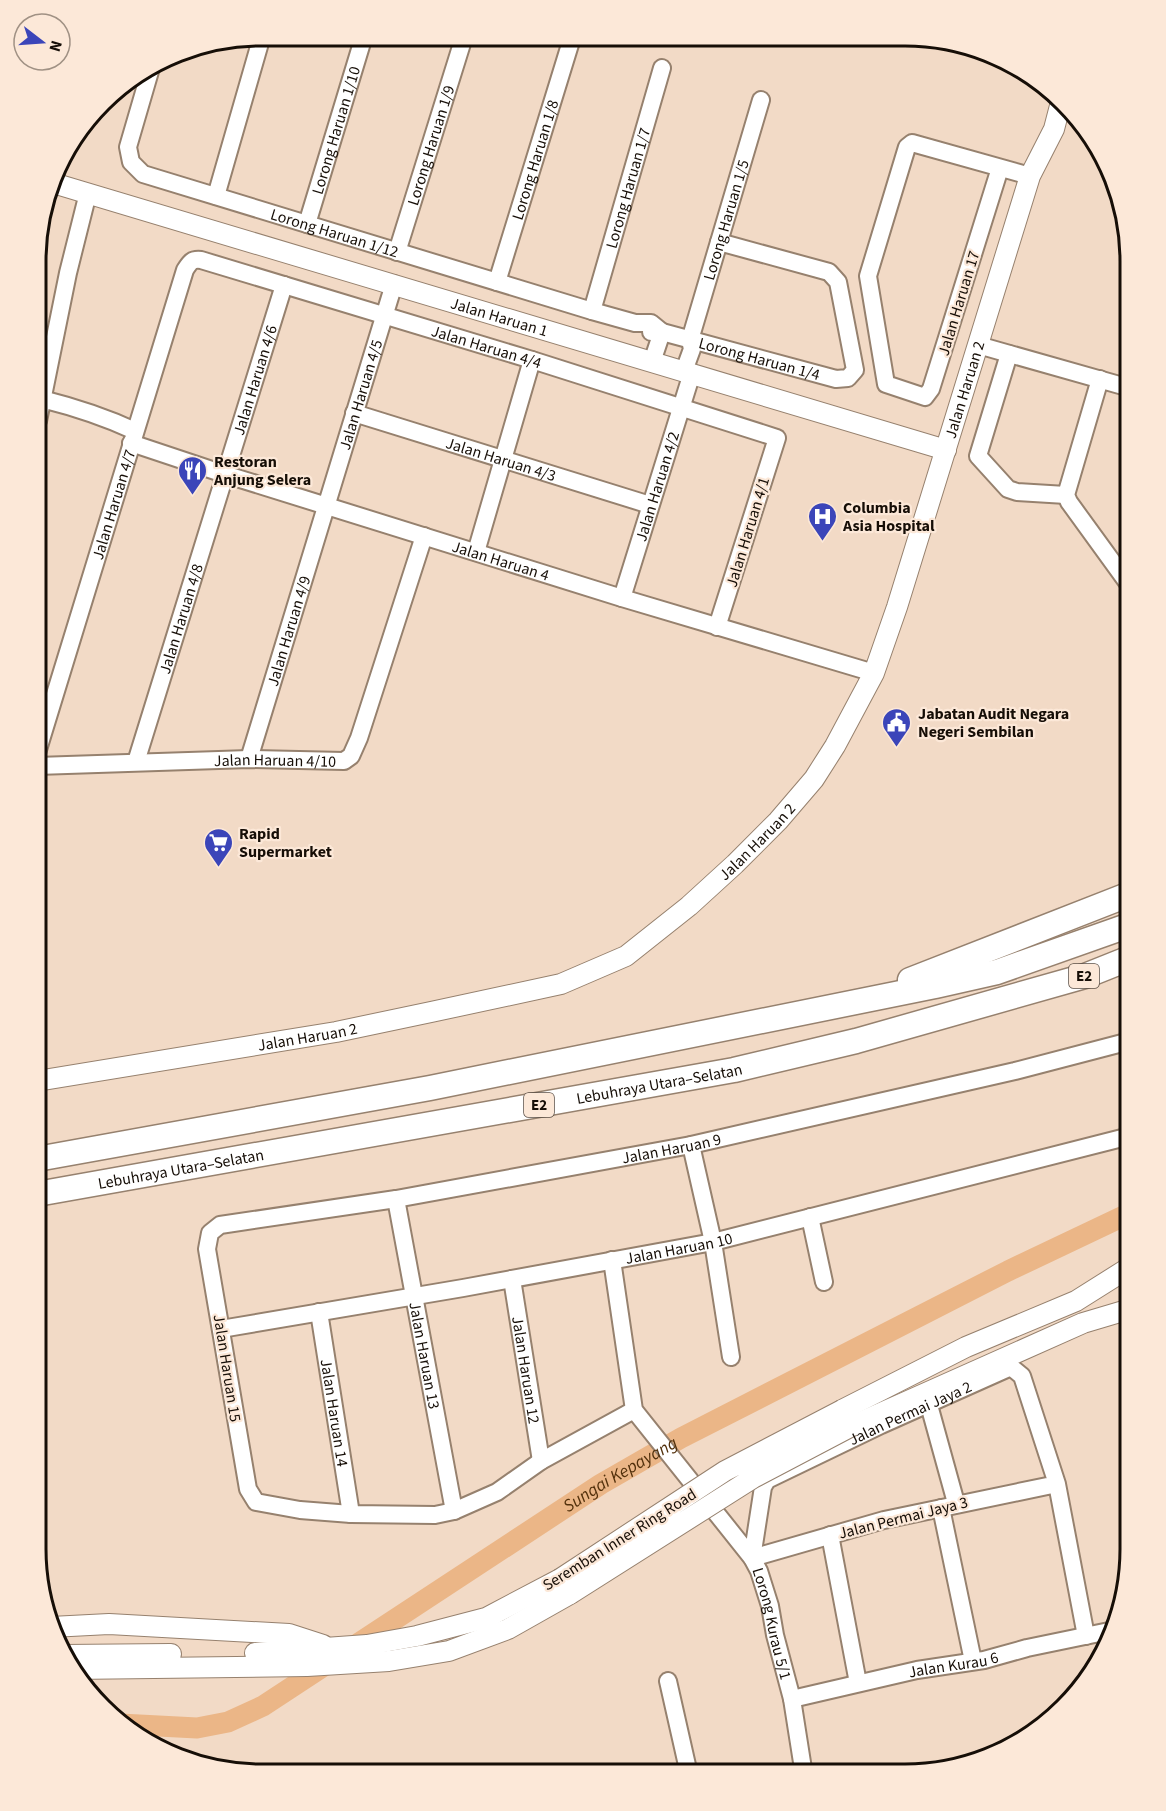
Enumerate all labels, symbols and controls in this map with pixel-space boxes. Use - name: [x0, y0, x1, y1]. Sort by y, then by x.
- north arrow: [12, 12, 72, 72]
- text: N: [43, 38, 67, 54]
- street label: Lorong Haruan 1/10: [307, 64, 366, 197]
- street label: Lorong Haruan 1/9: [402, 82, 460, 208]
- street label: Lorong Haruan 1/8: [507, 97, 564, 223]
- street label: Lorong Haruan 1/7: [601, 125, 656, 251]
- street label: Lorong Haruan 1/5: [698, 157, 755, 283]
- street label: Lorong Haruan 1/12: [268, 204, 401, 263]
- street label: Jalan Haruan 17: [933, 248, 985, 358]
- street label: Jalan Haruan 1: [448, 292, 551, 342]
- street label: Jalan Haruan 4/4: [428, 320, 544, 374]
- street label: Jalan Haruan 4/6: [228, 322, 283, 438]
- street label: Lorong Haruan 1/4: [696, 332, 822, 386]
- street label: Jalan Haruan 4/5: [334, 337, 388, 453]
- street label: Jalan Haruan 2: [940, 338, 990, 441]
- street label: Jalan Haruan 4/2: [630, 429, 685, 544]
- street label: Jalan Haruan 4/3: [443, 432, 559, 487]
- street label: Jalan Haruan 4/7: [87, 447, 141, 563]
- place label: Restoran Anjung Selera: [213, 451, 311, 491]
- restaurant icon: Restoran Anjung Selera: [177, 454, 209, 496]
- street label: Jalan Haruan 4/1: [721, 474, 775, 590]
- place label: Columbia Asia Hospital: [842, 497, 935, 537]
- hospital icon: Columbia Asia Hospital: [806, 500, 838, 542]
- street label: Jalan Haruan 4: [449, 536, 552, 587]
- street label: Jalan Haruan 4/8: [154, 561, 209, 677]
- street label: Jalan Haruan 4/9: [262, 573, 316, 689]
- place label: Jabatan Audit Negara Negeri Sembilan: [918, 703, 1069, 743]
- public building icon: Jabatan Audit Negara Negeri Sembilan: [881, 706, 913, 748]
- street label: Jalan Haruan 4/10: [213, 749, 336, 773]
- street label: Jalan Haruan 2: [714, 799, 801, 886]
- place label: Rapid Supermarket: [239, 823, 332, 863]
- supermarket icon: Rapid Supermarket: [202, 826, 234, 868]
- road number: E2: [1069, 964, 1099, 988]
- street label: Jalan Haruan 2: [256, 1018, 359, 1057]
- street label: Lebuhraya Utara–Selatan: [575, 1058, 745, 1110]
- road number: E2: [524, 1093, 554, 1117]
- street label: Jalan Haruan 9: [620, 1128, 723, 1169]
- street label: Lebuhraya Utara–Selatan: [96, 1144, 266, 1195]
- street label: Jalan Haruan 10: [624, 1227, 735, 1270]
- street label: Jalan Haruan 13: [403, 1300, 445, 1411]
- street label: Jalan Haruan 15: [208, 1313, 246, 1424]
- street label: Jalan Haruan 12: [506, 1315, 545, 1425]
- street label: Jalan Haruan 14: [315, 1358, 353, 1468]
- street label: Jalan Permai Jaya 2: [845, 1376, 975, 1451]
- water label: Sungai Kepayang: [558, 1431, 682, 1519]
- street label: Seremban Inner Ring Road: [538, 1483, 701, 1596]
- street label: Jalan Permai Jaya 3: [836, 1491, 970, 1545]
- street label: Lorong Kurau 5/1: [747, 1565, 796, 1682]
- street label: Jalan Kurau 6: [906, 1647, 1001, 1684]

